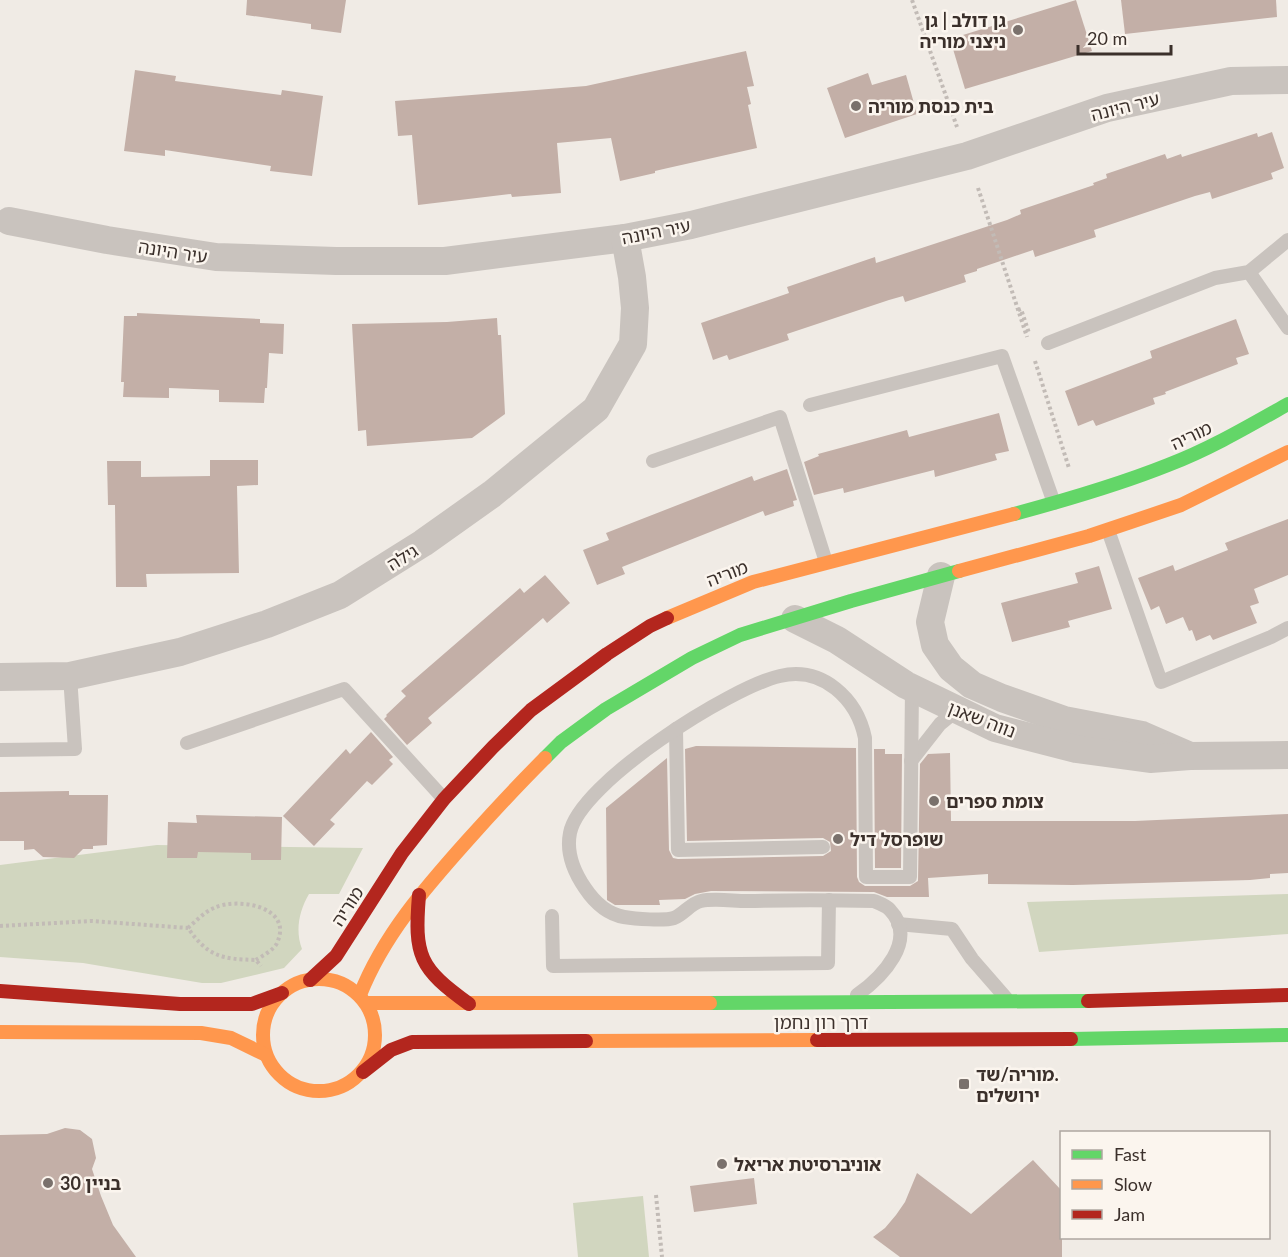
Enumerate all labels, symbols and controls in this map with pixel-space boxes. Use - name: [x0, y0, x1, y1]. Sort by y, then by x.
- place label: גן דולב | גן ניצני מוריה: [920, 9, 1006, 52]
- scale bar: [1078, 18, 1171, 56]
- marker: גן דולב | גן ניצני מוריה: [1011, 23, 1025, 37]
- text: 20 m: [1087, 27, 1127, 49]
- street label: עיר היונה: [1088, 87, 1162, 125]
- place label: בית כנסת מוריה: [868, 95, 994, 117]
- marker: בית כנסת מוריה: [849, 99, 863, 113]
- street label: עיר היונה: [620, 214, 692, 248]
- street label: עיר היונה: [137, 235, 209, 267]
- street label: מוריה: [1167, 416, 1215, 454]
- street label: גילה: [383, 539, 422, 575]
- street label: מוריה: [703, 555, 751, 591]
- street label: נווה שאנן: [945, 696, 1019, 742]
- place label: צומת ספרים: [946, 790, 1044, 812]
- marker: צומת ספרים: [927, 794, 941, 808]
- place label: שופרסל דיל: [850, 828, 943, 850]
- marker: שופרסל דיל: [831, 832, 845, 846]
- street label: מוריה: [326, 882, 368, 930]
- street label: דרך רון נחמן: [774, 1011, 869, 1033]
- place label: מוריה/שד. ירושלים: [976, 1063, 1059, 1106]
- marker: מוריה/שד. ירושלים: [957, 1077, 971, 1091]
- legend: [1060, 1131, 1270, 1239]
- text: Fast: [1114, 1143, 1147, 1165]
- place label: אוניברסיטת אריאל: [734, 1153, 881, 1175]
- marker: אוניברסיטת אריאל: [715, 1157, 729, 1171]
- place label: בניין 30: [60, 1172, 122, 1194]
- text: Slow: [1114, 1173, 1152, 1195]
- marker: בניין 30: [41, 1176, 55, 1190]
- text: Jam: [1114, 1203, 1145, 1225]

